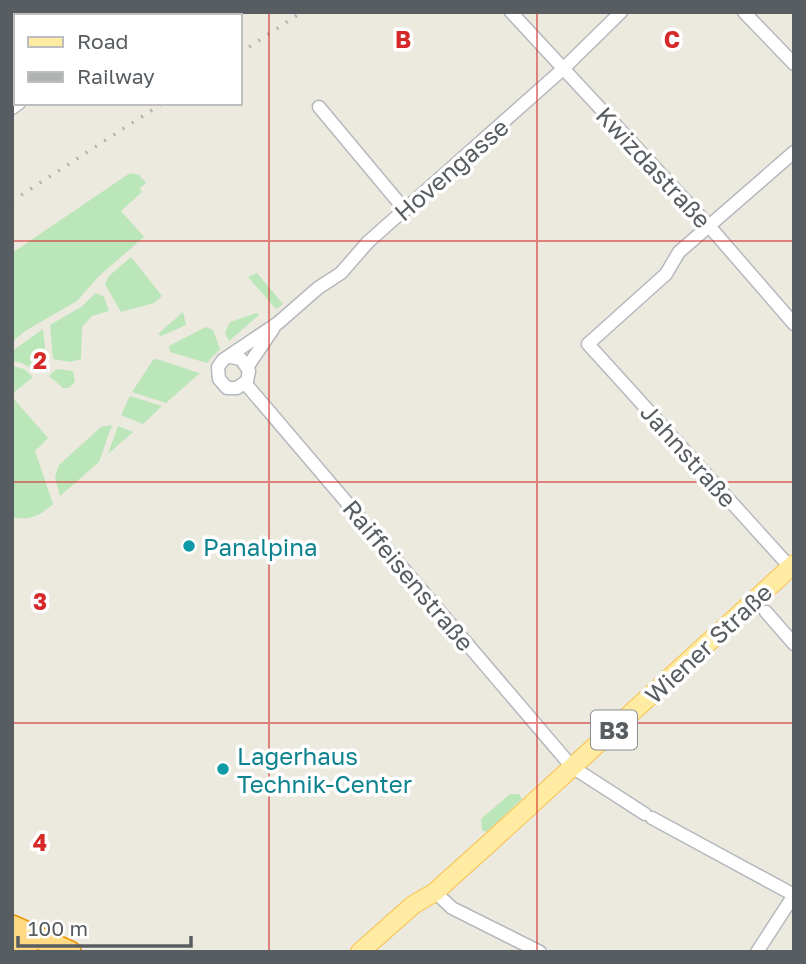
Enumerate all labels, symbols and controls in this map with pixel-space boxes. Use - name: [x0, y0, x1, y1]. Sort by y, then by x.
- legend: [14, 14, 242, 105]
- text: B: [395, 25, 411, 53]
- text: C: [664, 25, 680, 53]
- text: Road: [77, 28, 128, 54]
- text: Railway: [77, 63, 155, 89]
- street label: Kwizdastraße: [590, 100, 718, 234]
- street label: Hovengasse: [388, 112, 514, 226]
- text: 2: [33, 346, 47, 374]
- street label: Jahnstraße: [635, 397, 743, 513]
- street label: Raiffeisenstraße: [337, 494, 481, 656]
- place label: Panalpina: [203, 532, 318, 561]
- marker: Panalpina: [181, 538, 197, 554]
- street label: Wiener Straße: [639, 577, 777, 709]
- text: 3: [33, 587, 47, 615]
- road number: B3: [591, 710, 637, 750]
- place label: Lagerhaus Technik-Center: [237, 741, 412, 798]
- marker: Lagerhaus Technik-Center: [215, 761, 231, 777]
- text: 4: [33, 828, 47, 856]
- scale bar: [18, 904, 191, 948]
- text: 100 m: [28, 915, 88, 941]

